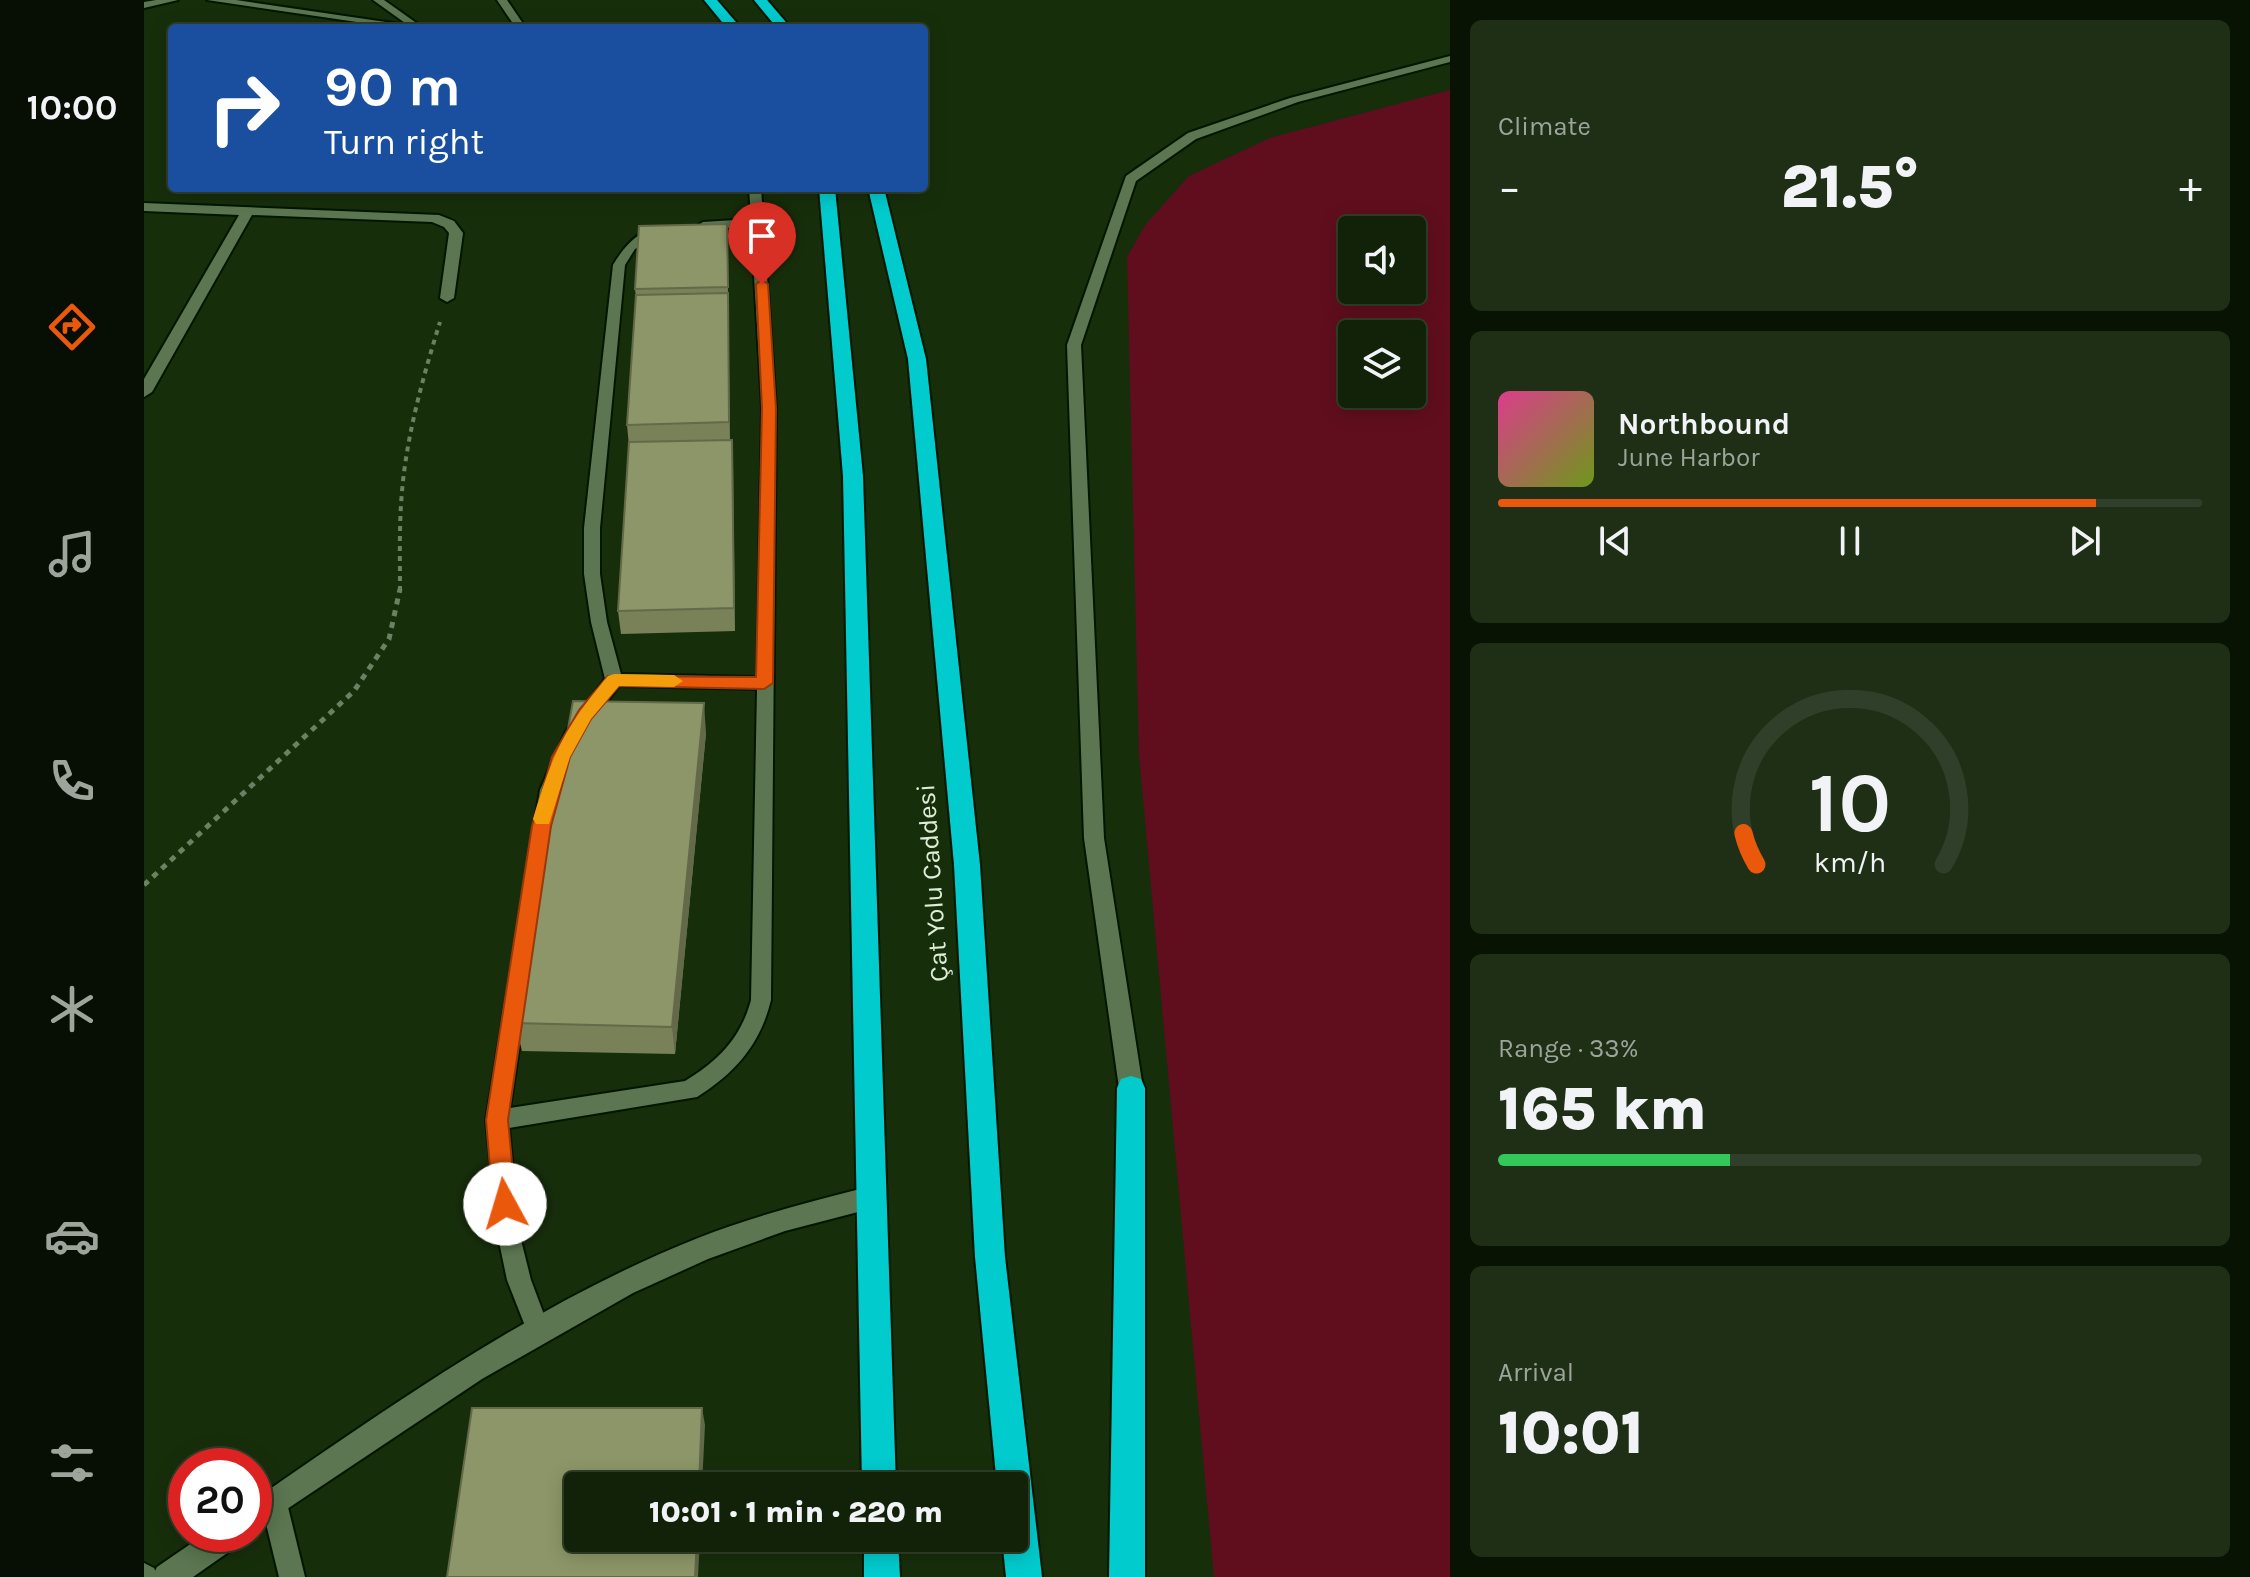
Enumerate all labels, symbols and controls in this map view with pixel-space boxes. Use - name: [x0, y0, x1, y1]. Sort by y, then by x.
- text: 90 m: [324, 54, 461, 119]
- icon: right: [192, 56, 296, 160]
- text: 10:00: [27, 86, 117, 128]
- text: Climate: [1498, 111, 1591, 142]
- text: Turn right: [324, 121, 484, 163]
- text: 21.5°: [1781, 152, 1919, 222]
- text: −: [1498, 162, 1521, 213]
- text: +: [2179, 162, 2202, 213]
- pin: [728, 202, 796, 284]
- icon: arrive: [740, 214, 784, 258]
- map controls: [1338, 216, 1426, 408]
- button: sound: [1338, 216, 1426, 304]
- icon: directions: [44, 299, 100, 355]
- button: layers: [1338, 320, 1426, 408]
- text: Northbound: [1618, 406, 1790, 442]
- text: June Harbor: [1618, 442, 1760, 473]
- icon: previous: [1593, 519, 1637, 563]
- icon: pause: [1828, 519, 1872, 563]
- icon: next: [2063, 519, 2107, 563]
- icon: music: [44, 526, 100, 582]
- icon: phone: [44, 753, 100, 809]
- text: 10: [1809, 754, 1891, 851]
- street label: Çat Yolu Caddesi: [910, 783, 955, 983]
- text: km/h: [1814, 846, 1886, 879]
- icon: climate: [44, 981, 100, 1037]
- text: Range · 33%: [1498, 1033, 1639, 1064]
- text: 165 km: [1498, 1074, 1707, 1144]
- position arrow: [463, 1162, 547, 1246]
- icon: car: [44, 1208, 100, 1264]
- text: Arrival: [1498, 1357, 1574, 1388]
- text: 10:01: [1498, 1398, 1644, 1468]
- icon: filters: [44, 1435, 100, 1491]
- speed limit sign: 20: [168, 1448, 272, 1552]
- text: 10:01 · 1 min · 220 m: [649, 1494, 943, 1530]

